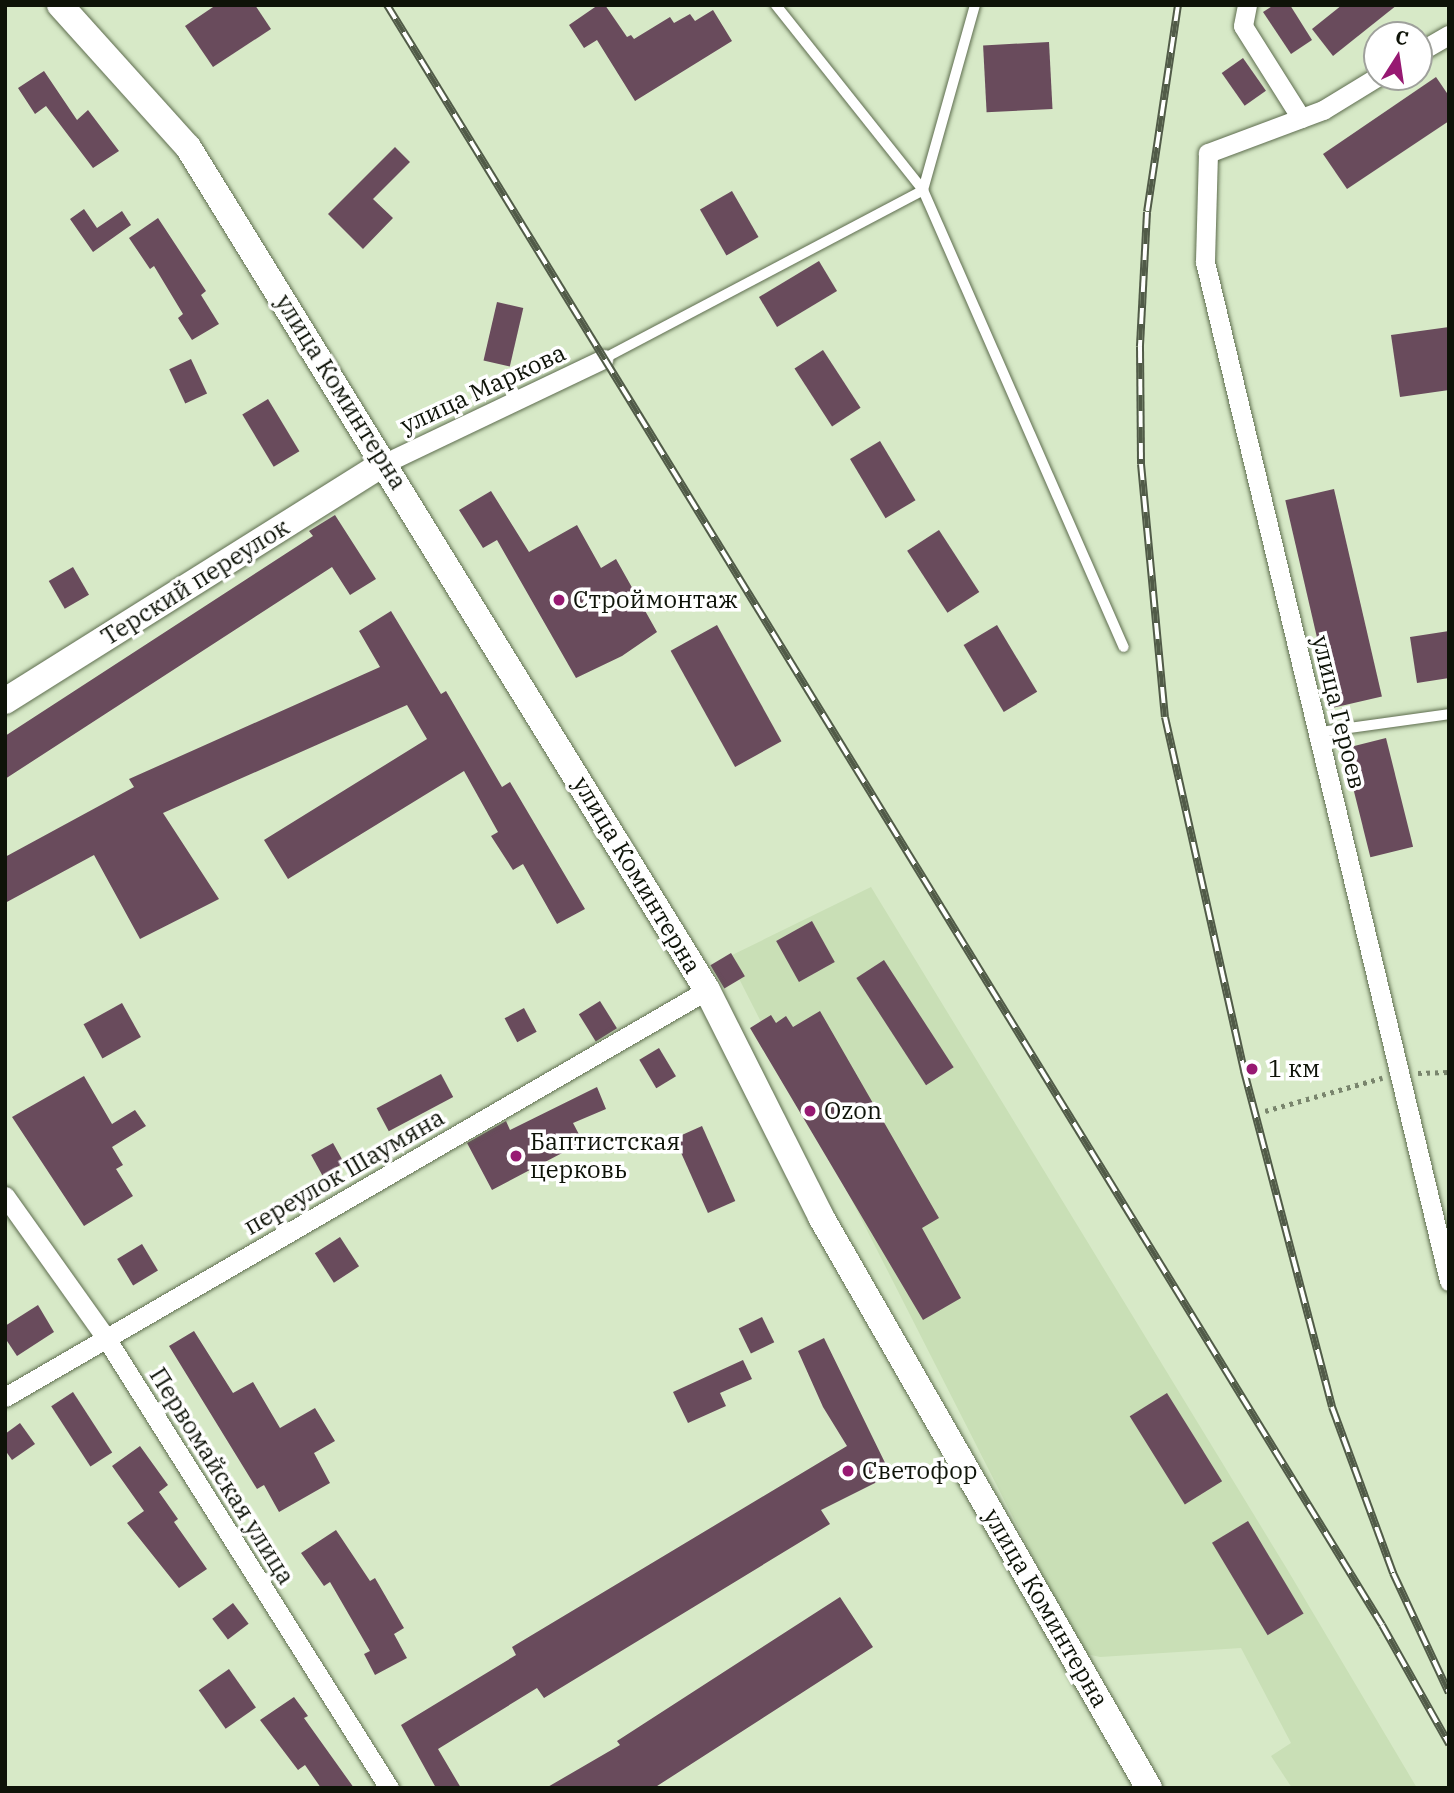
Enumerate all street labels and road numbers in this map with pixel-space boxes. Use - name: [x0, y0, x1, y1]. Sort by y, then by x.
- street label: улица Коминтерна: [269, 289, 413, 495]
- street label: улица Маркова: [396, 338, 570, 440]
- street label: Терский переулок: [96, 513, 294, 651]
- street label: улица Героев: [1306, 632, 1372, 792]
- street label: улица Коминтерна: [567, 771, 707, 979]
- street label: переулок Шаумяна: [239, 1103, 449, 1241]
- street label: Первомайская улица: [143, 1362, 301, 1590]
- street label: улица Коминтерна: [977, 1503, 1115, 1713]

